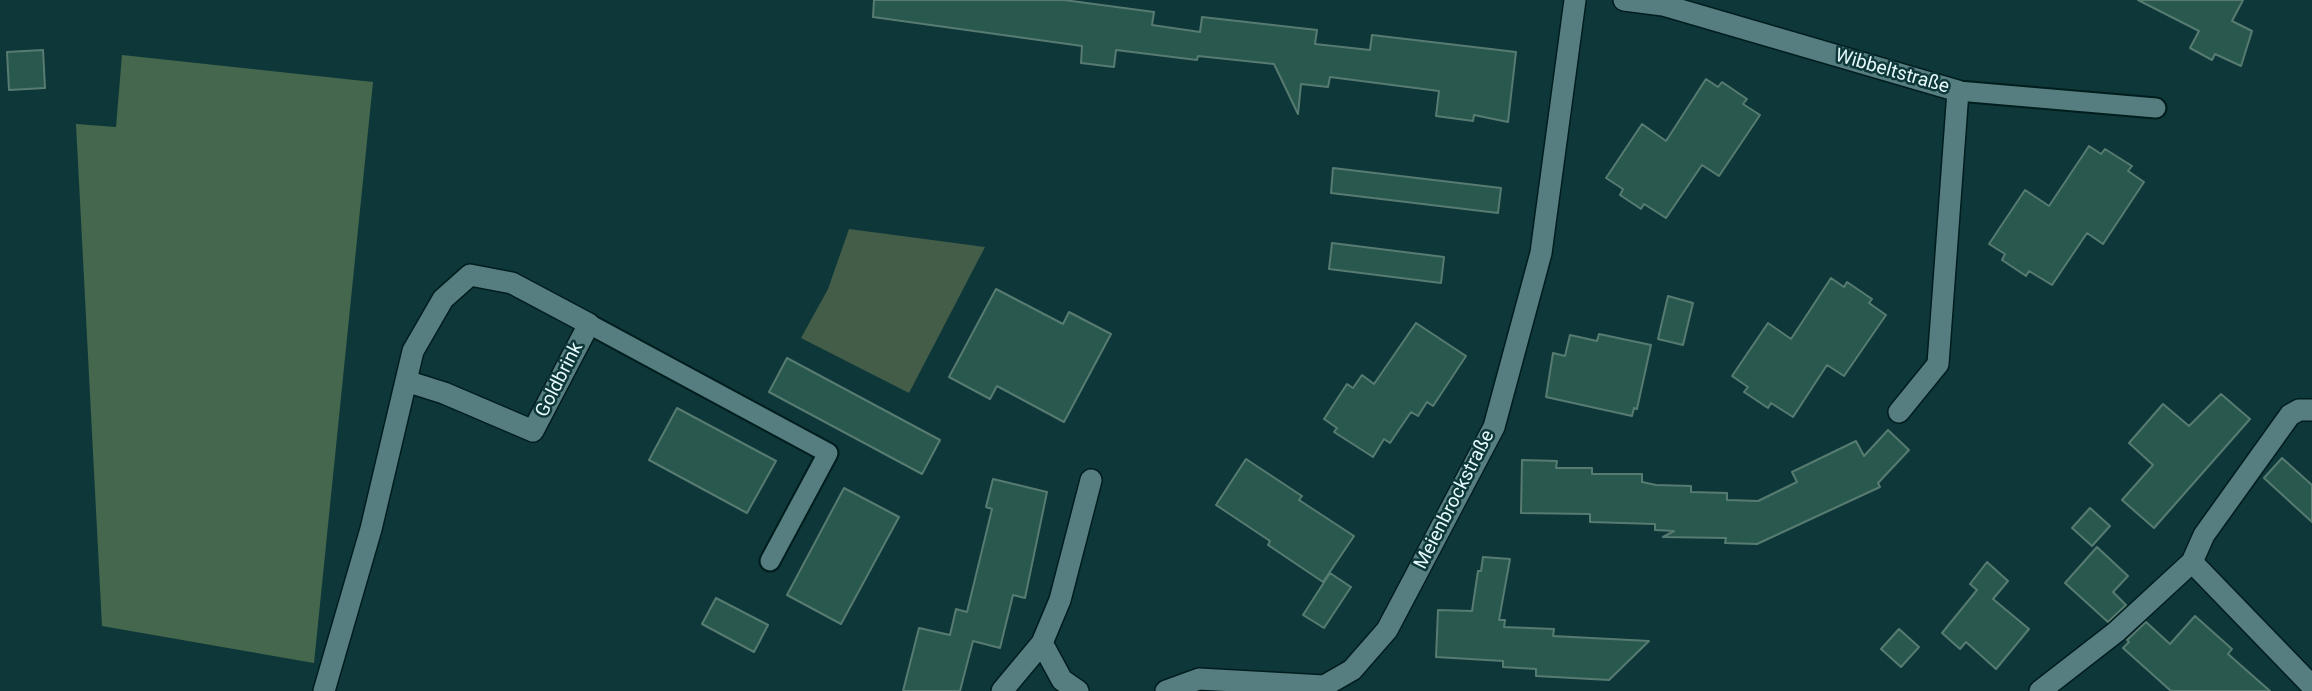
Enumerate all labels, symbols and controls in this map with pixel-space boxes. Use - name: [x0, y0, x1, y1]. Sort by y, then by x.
- street label: Wibbeltstraße: [1832, 45, 1952, 99]
- street label: Goldbrink: [531, 339, 589, 421]
- street label: Meienbrockstraße: [1410, 427, 1500, 573]

